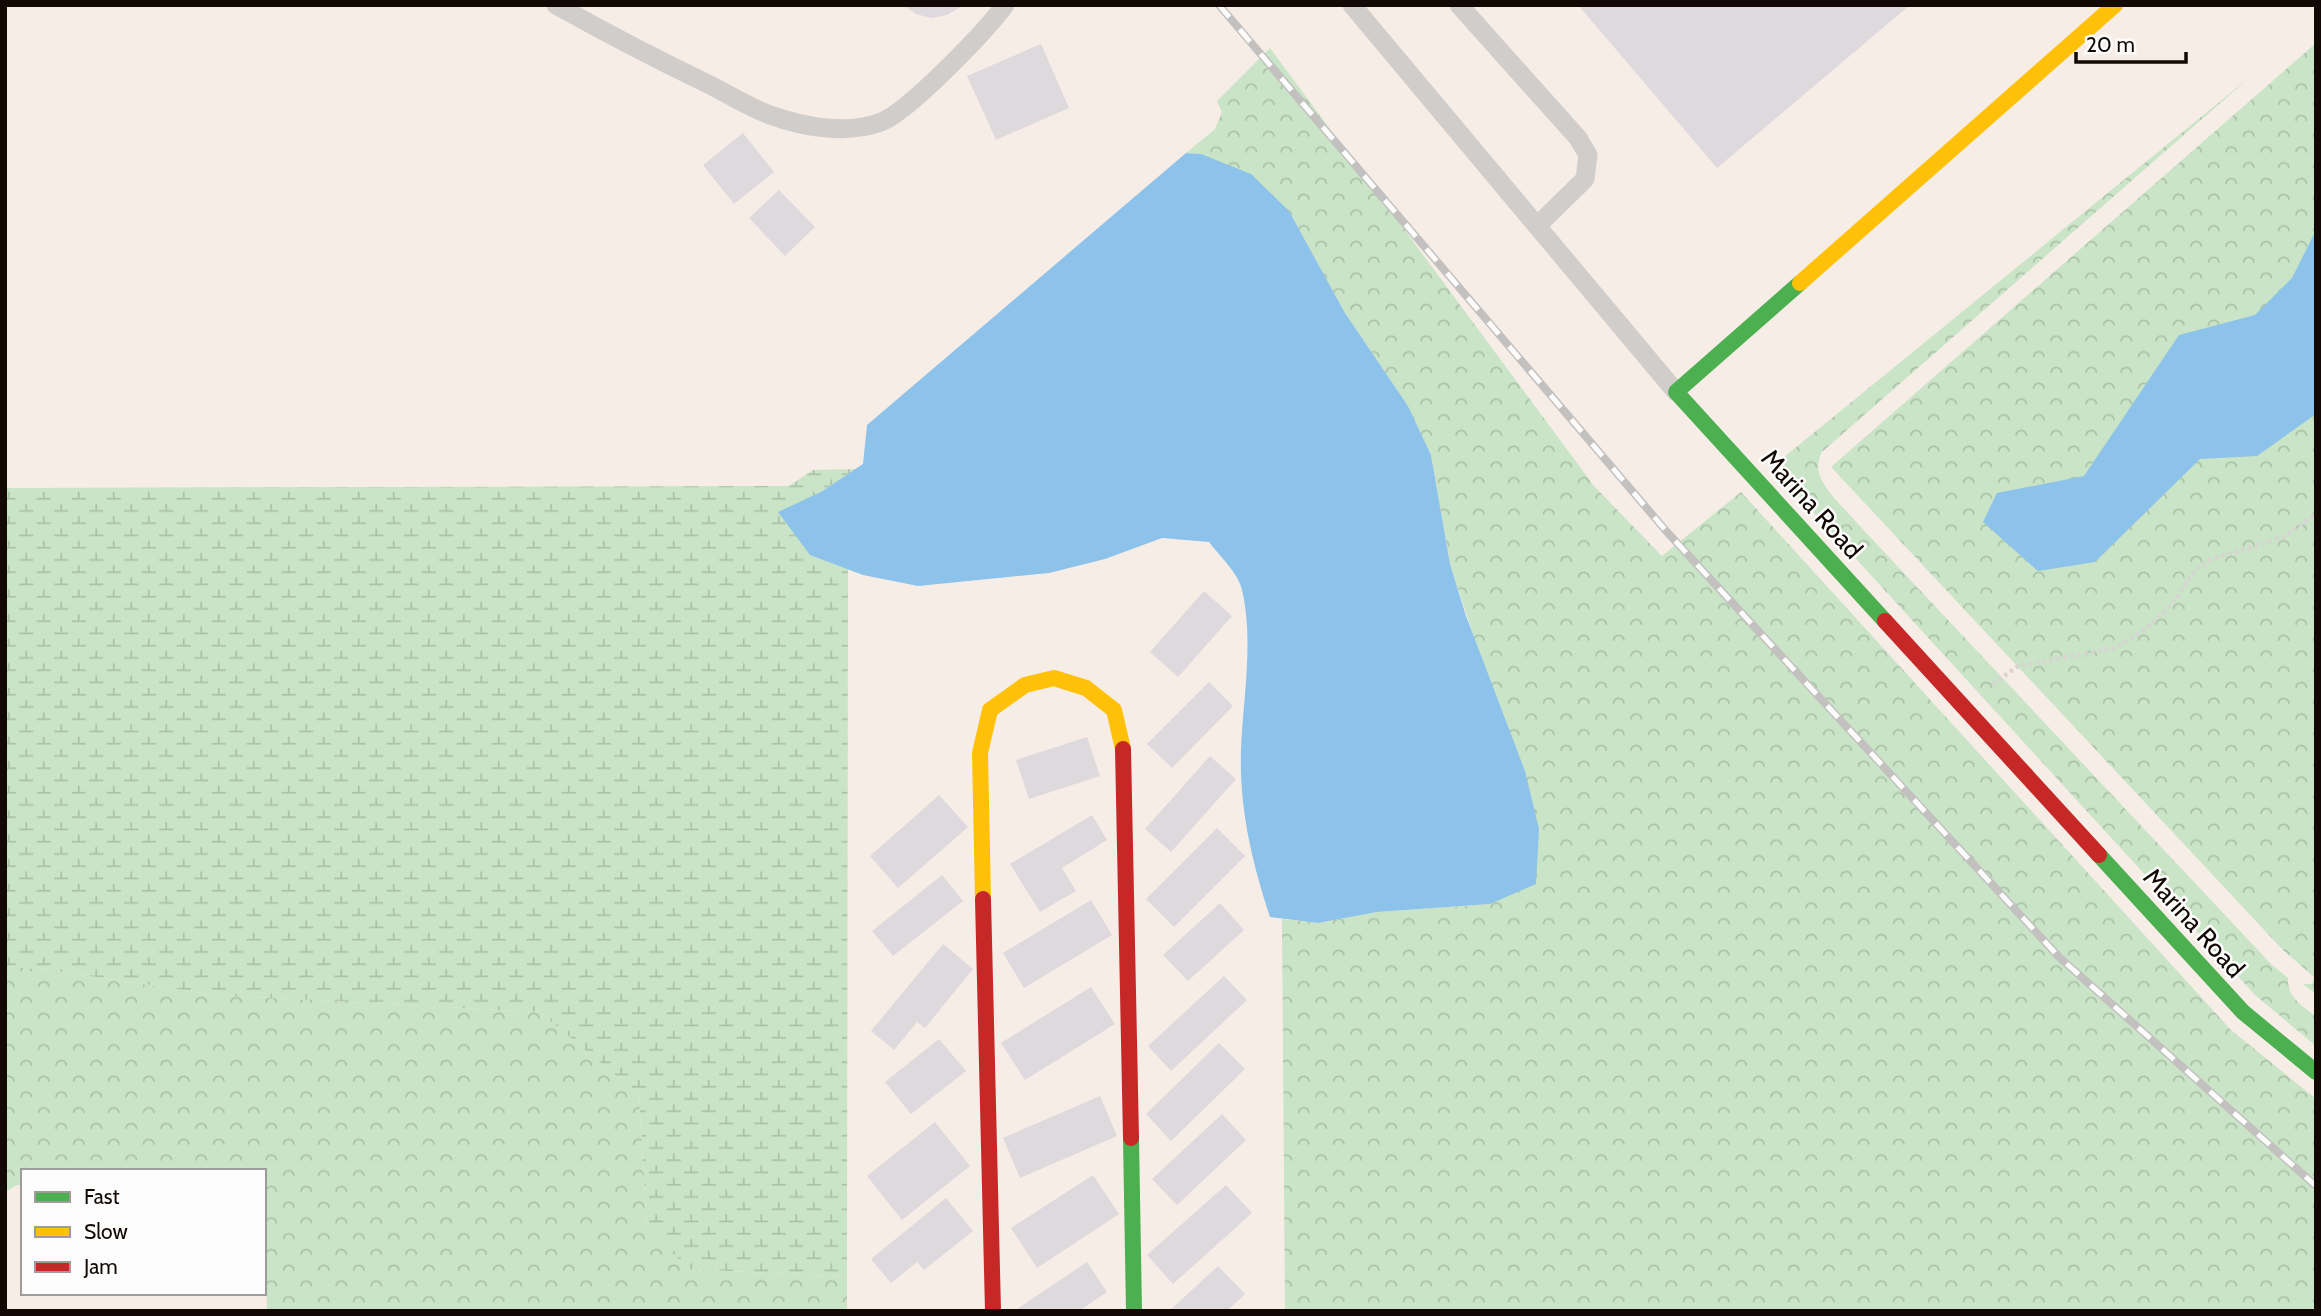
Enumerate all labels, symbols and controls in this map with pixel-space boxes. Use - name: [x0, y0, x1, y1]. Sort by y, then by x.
- scale bar: [2076, 21, 2186, 65]
- text: 20 m: [2086, 32, 2135, 57]
- street label: Marina Road: [1754, 443, 1870, 565]
- street label: Marina Road: [2136, 862, 2252, 984]
- legend: [21, 1169, 266, 1295]
- text: Fast: [84, 1184, 120, 1209]
- text: Slow: [84, 1219, 128, 1244]
- text: Jam: [83, 1254, 118, 1279]

